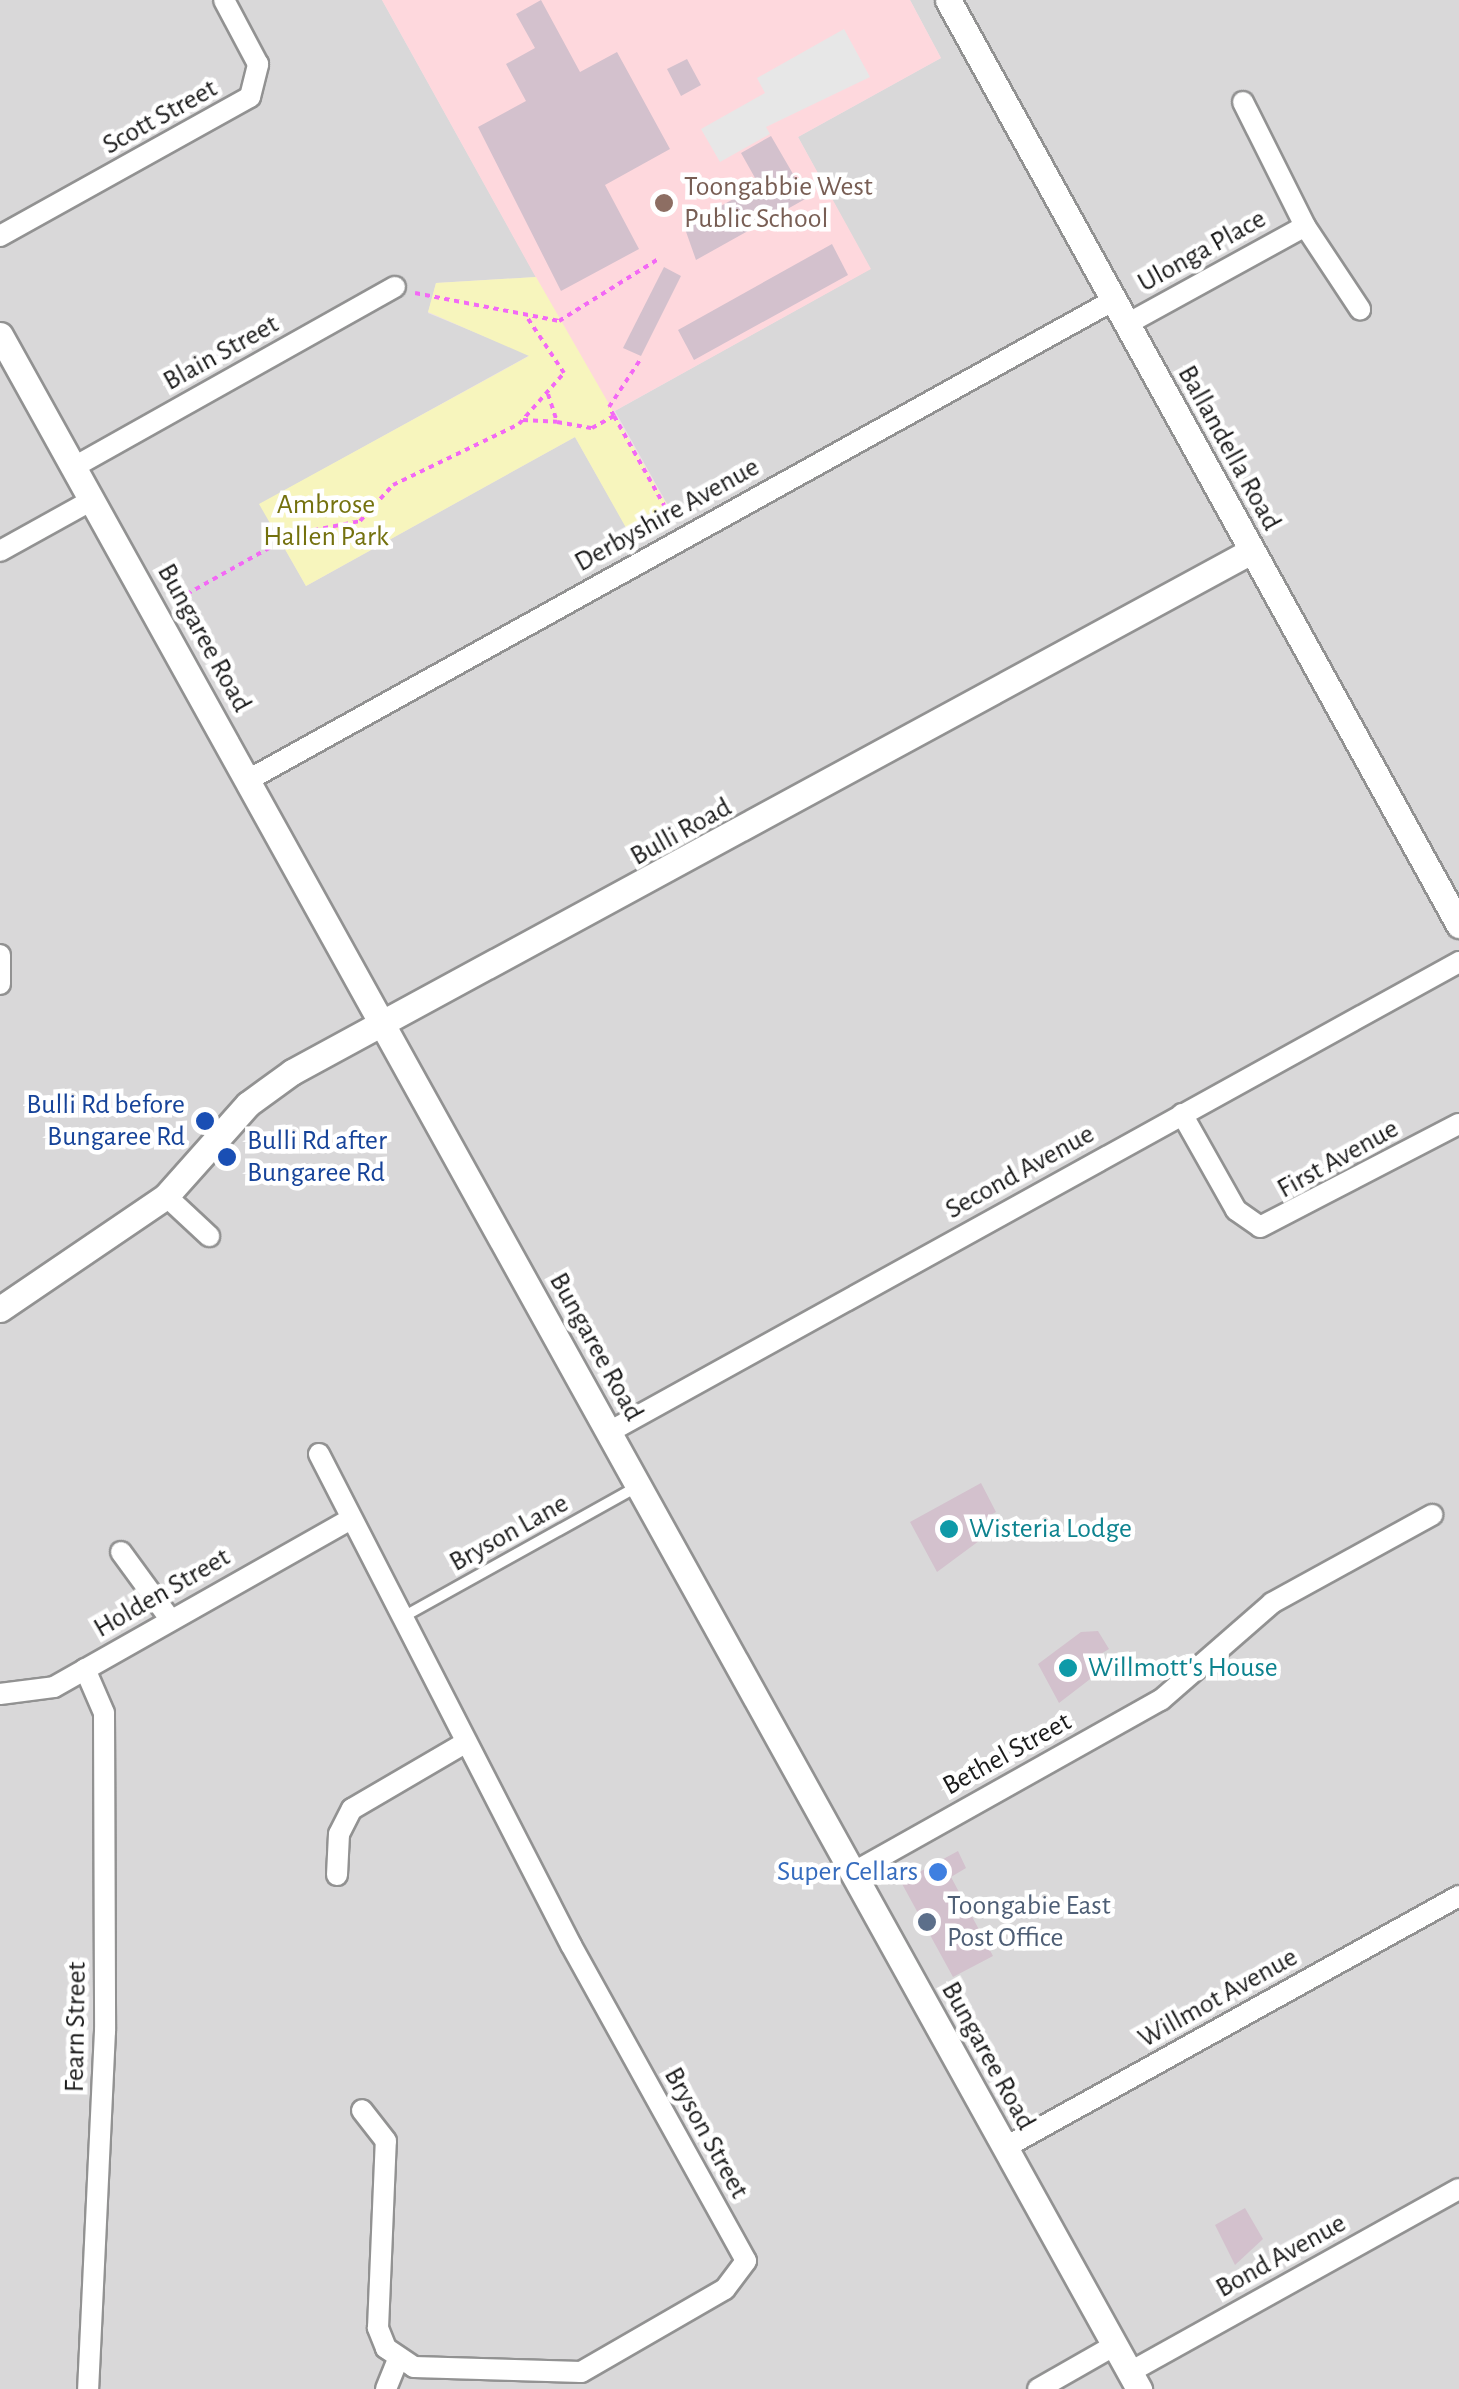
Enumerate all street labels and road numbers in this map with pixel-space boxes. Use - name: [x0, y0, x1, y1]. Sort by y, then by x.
- street label: Scott Street: [97, 72, 223, 162]
- street label: Ulonga Place: [1132, 202, 1272, 300]
- street label: Blain Street: [157, 308, 285, 398]
- street label: Ballandella Road: [1170, 360, 1288, 536]
- street label: Derbyshire Avenue: [569, 450, 765, 580]
- street label: Bungaree Road: [149, 558, 259, 718]
- street label: Bulli Road: [625, 791, 737, 873]
- street label: First Avenue: [1271, 1112, 1405, 1206]
- street label: Second Avenue: [940, 1117, 1100, 1227]
- street label: Bungaree Road: [541, 1267, 651, 1427]
- street label: Bryson Lane: [444, 1487, 574, 1579]
- street label: Holden Street: [88, 1541, 236, 1645]
- street label: Bethel Street: [937, 1705, 1077, 1803]
- street label: Willmot Avenue: [1132, 1940, 1304, 2056]
- street label: Fearn Street: [58, 1961, 94, 2093]
- street label: Bungaree Road: [933, 1976, 1043, 2136]
- street label: Bryson Street: [656, 2061, 756, 2205]
- street label: Bond Avenue: [1210, 2207, 1352, 2305]

